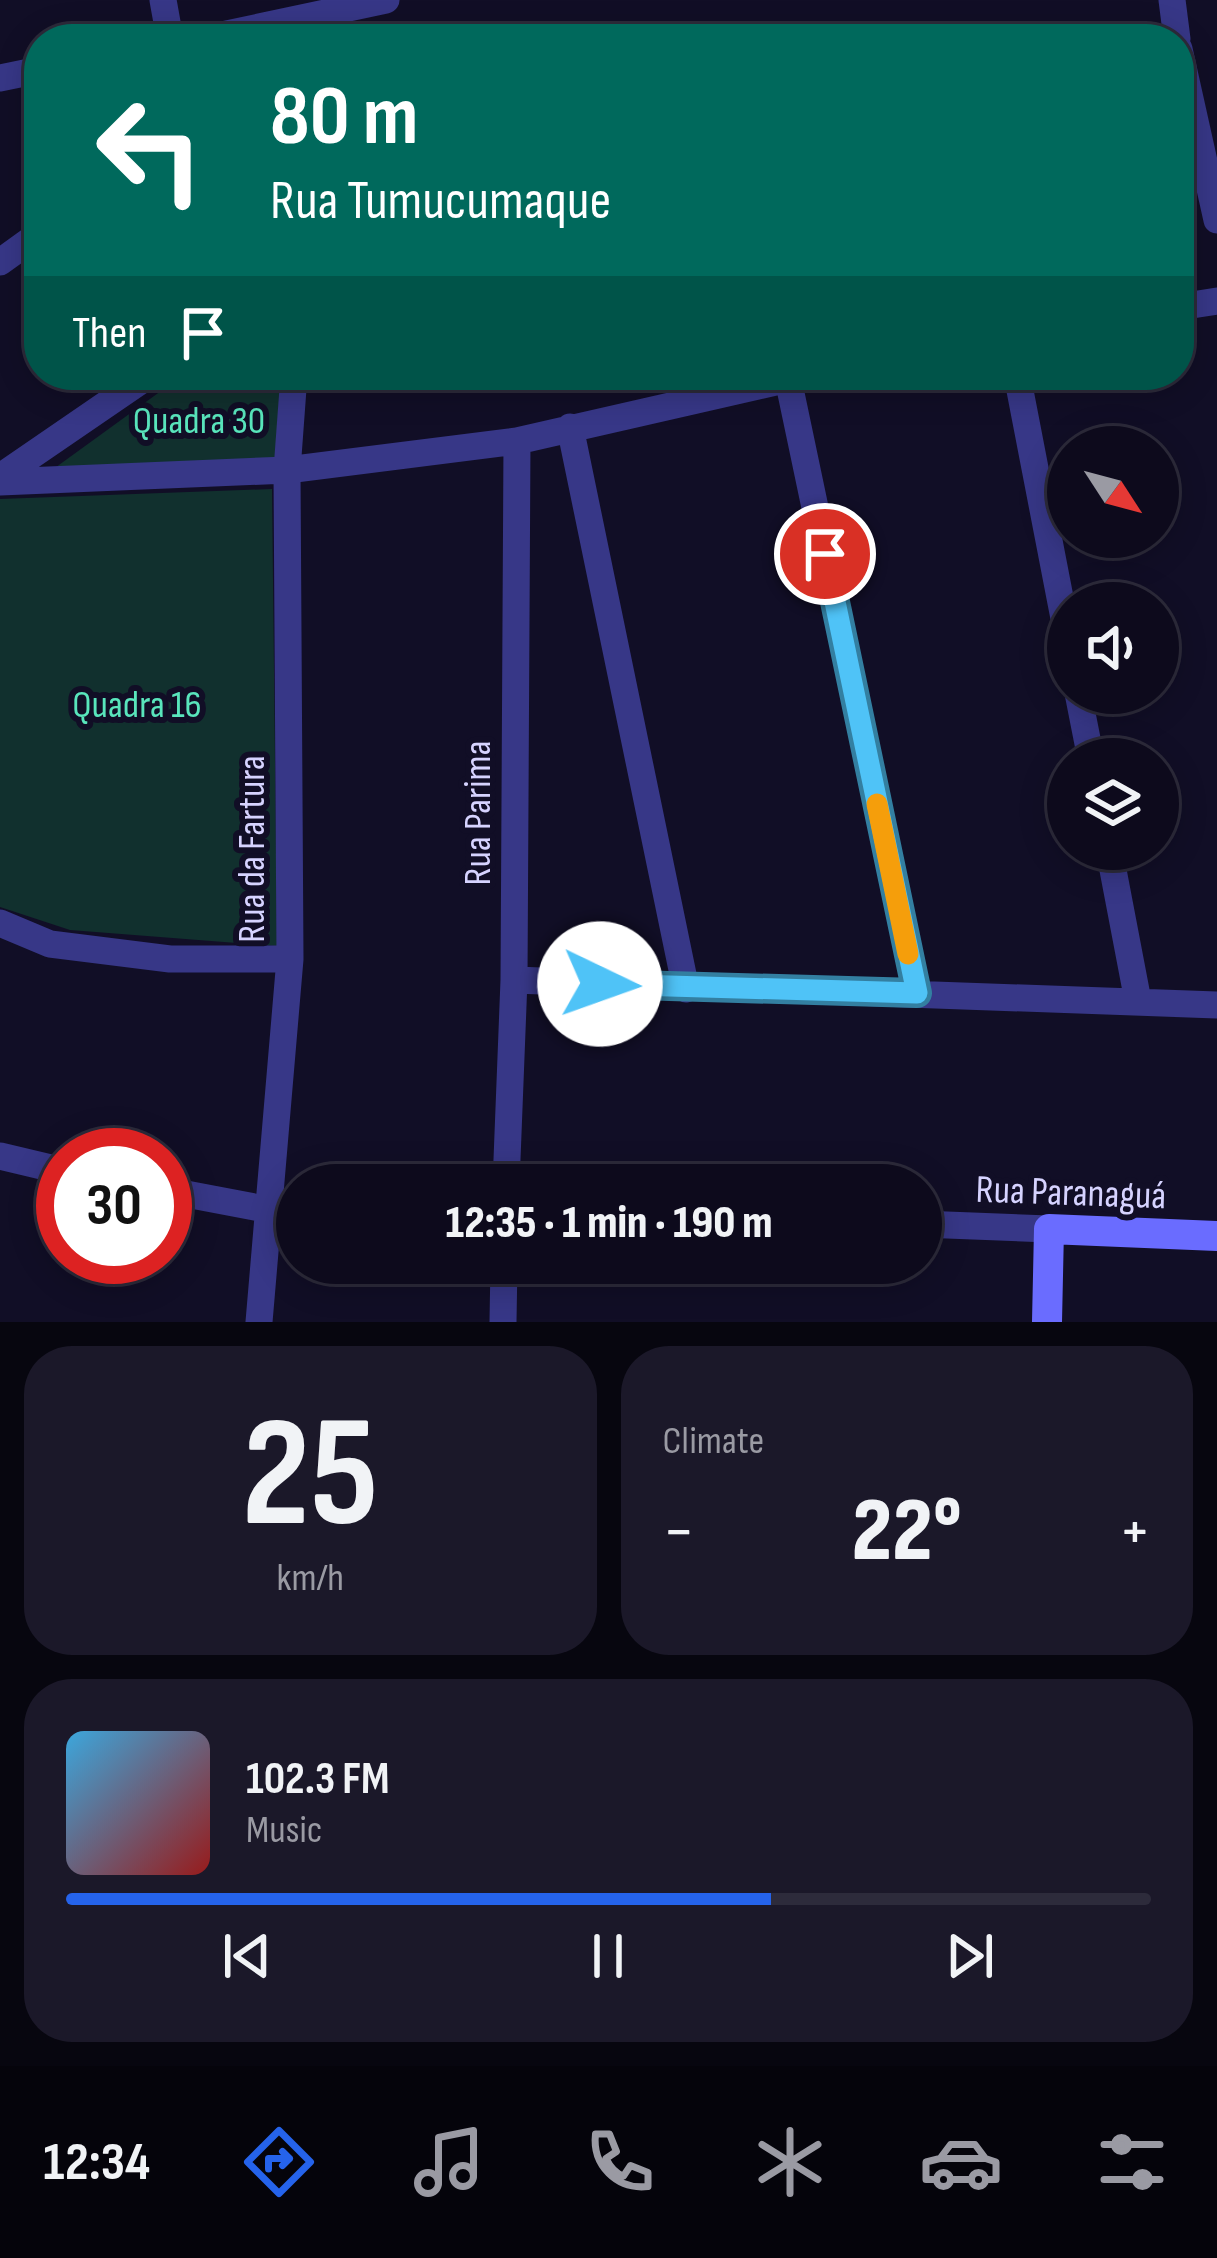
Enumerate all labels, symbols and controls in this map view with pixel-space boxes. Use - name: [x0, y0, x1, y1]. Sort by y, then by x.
- text: 80 m: [270, 67, 418, 168]
- icon: left: [72, 72, 228, 228]
- text: Rua Tumucumaque: [270, 169, 611, 234]
- icon: arrive: [170, 300, 236, 366]
- text: Then: [72, 306, 146, 361]
- park label: Quadra 30: [133, 398, 265, 445]
- north arrow: [1047, 426, 1179, 558]
- map controls: [1047, 426, 1179, 870]
- pin: [774, 503, 876, 605]
- icon: arrive: [792, 521, 858, 587]
- button: sound: [1047, 582, 1179, 714]
- park label: Quadra 16: [72, 682, 202, 729]
- button: layers: [1047, 738, 1179, 870]
- street label: Rua Parima: [455, 740, 502, 886]
- street label: Rua da Fartura: [229, 755, 276, 943]
- position arrow: [537, 921, 663, 1047]
- speed limit sign: 30: [36, 1128, 192, 1284]
- street label: Rua Paranaguá: [975, 1167, 1167, 1220]
- text: 12:35 · 1 min · 190 m: [445, 1196, 773, 1251]
- text: 25: [242, 1383, 379, 1570]
- text: Climate: [663, 1418, 764, 1465]
- text: 22°: [852, 1478, 962, 1586]
- text: −: [663, 1493, 695, 1572]
- text: +: [1119, 1493, 1151, 1572]
- text: km/h: [277, 1555, 344, 1602]
- text: 102.3 FM: [246, 1752, 390, 1807]
- text: Music: [246, 1807, 322, 1854]
- icon: previous: [214, 1923, 280, 1989]
- icon: pause: [575, 1923, 641, 1989]
- icon: next: [937, 1923, 1003, 1989]
- icon: directions: [237, 2120, 321, 2204]
- icon: music: [407, 2120, 491, 2204]
- icon: phone: [578, 2120, 662, 2204]
- icon: climate: [748, 2120, 832, 2204]
- icon: car: [919, 2120, 1003, 2204]
- icon: filters: [1090, 2120, 1174, 2204]
- text: 12:34: [43, 2130, 150, 2195]

